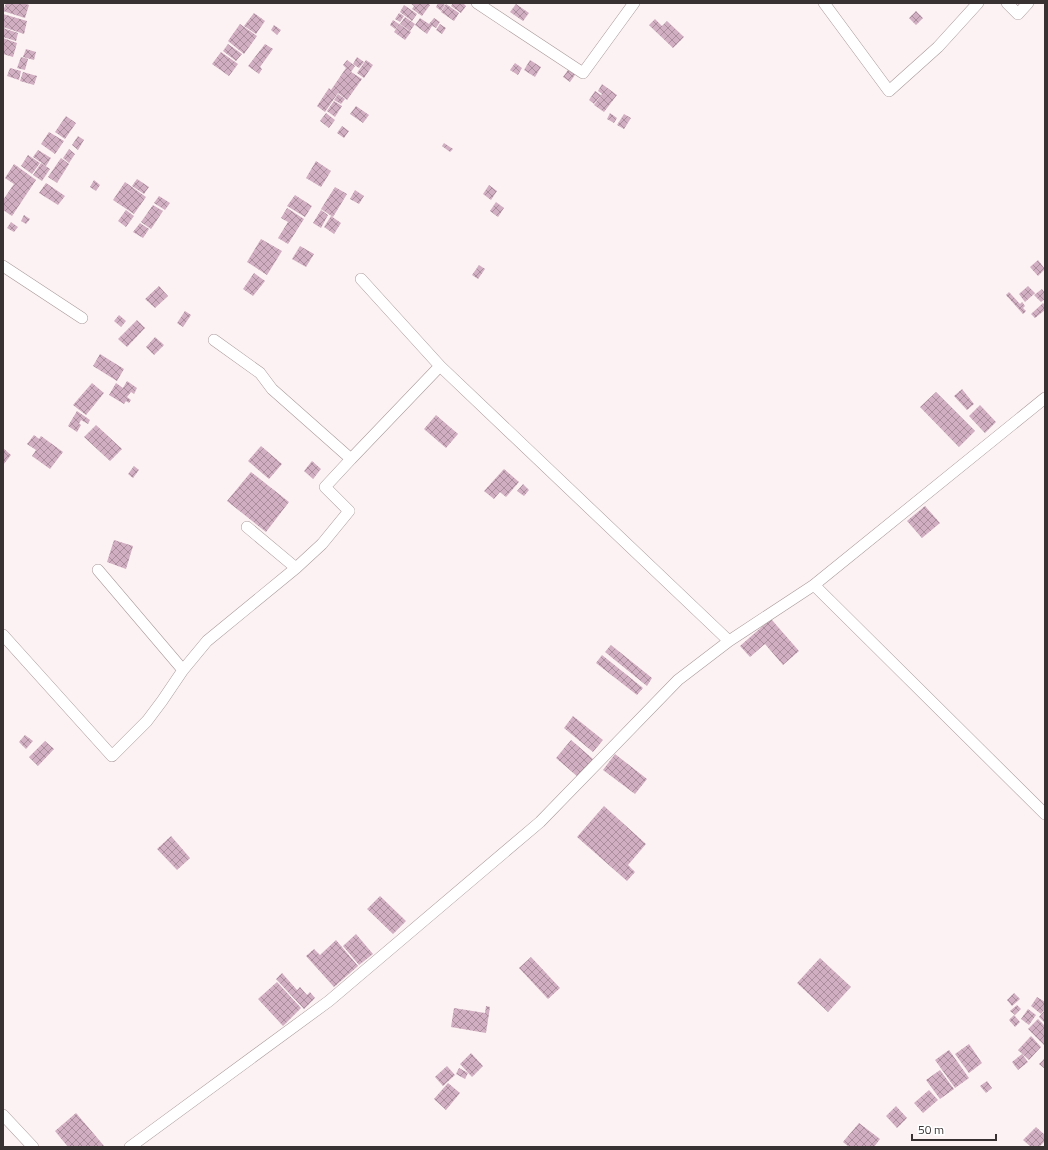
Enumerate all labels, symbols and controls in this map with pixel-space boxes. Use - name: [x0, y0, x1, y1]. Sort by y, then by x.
- scale bar: [912, 1116, 996, 1142]
- text: 50 m: [918, 1120, 944, 1139]

